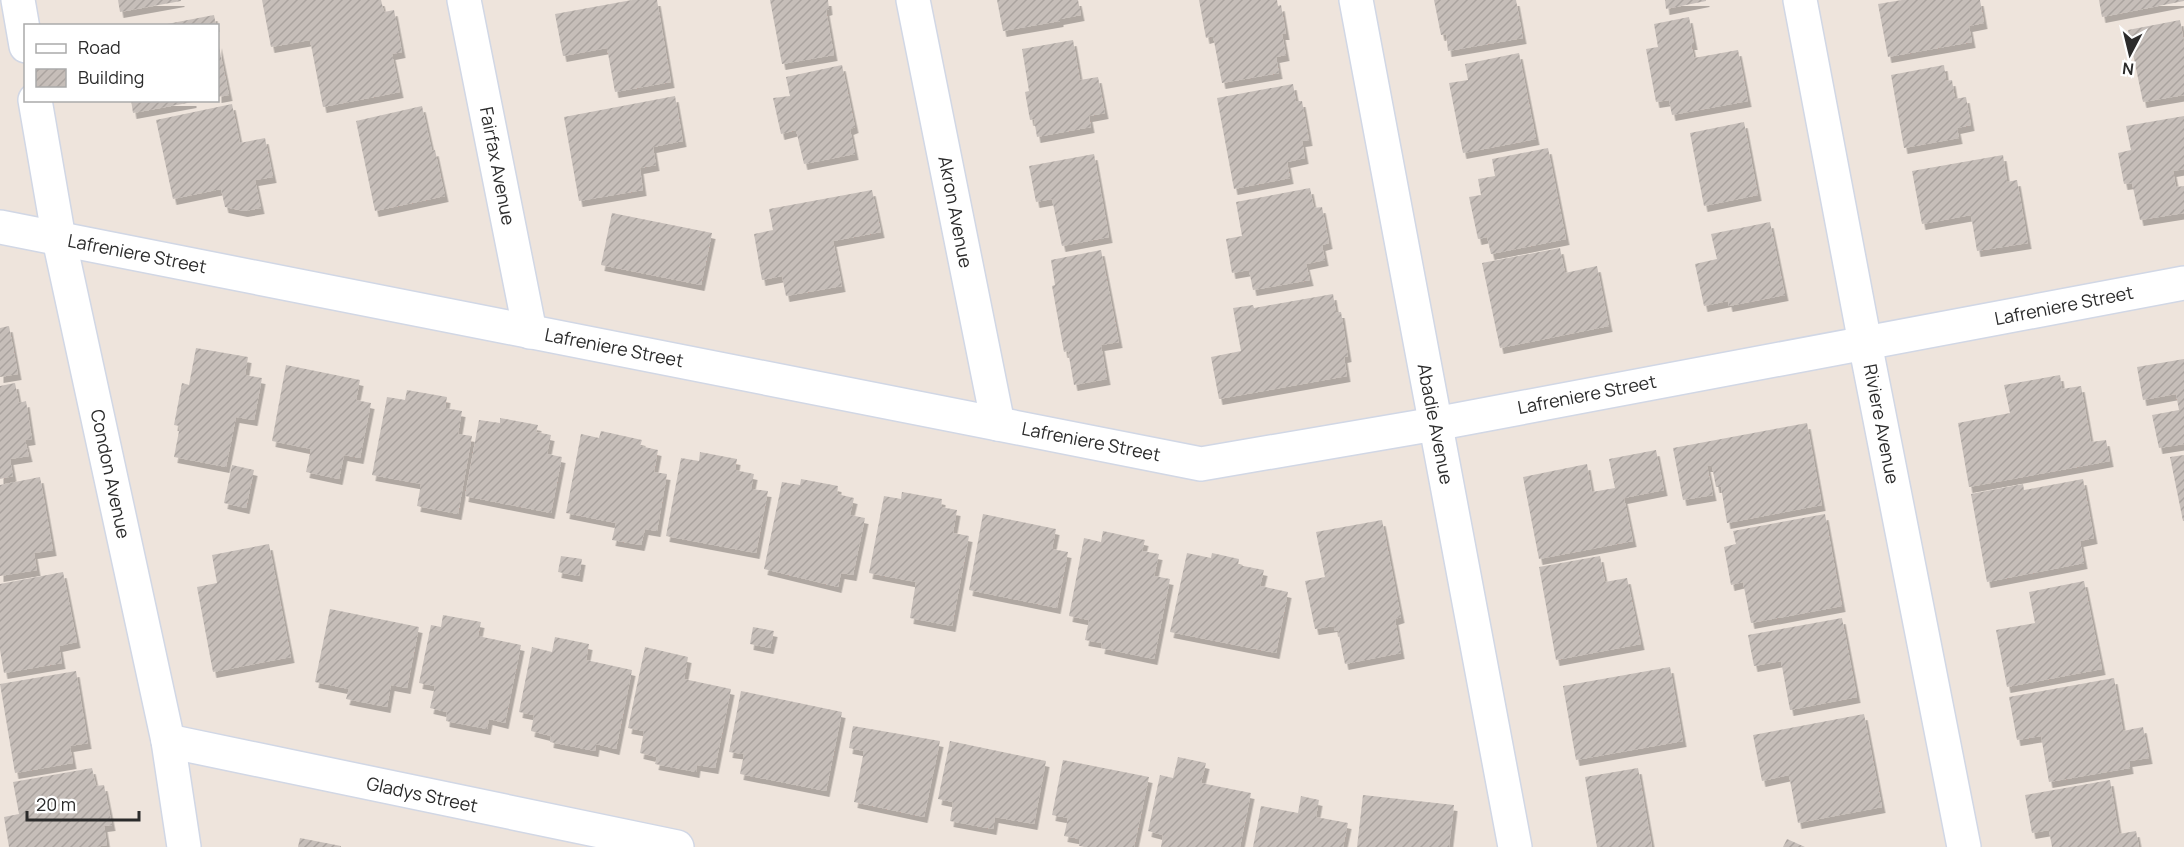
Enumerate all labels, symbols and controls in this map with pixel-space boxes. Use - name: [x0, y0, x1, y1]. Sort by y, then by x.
- legend: [24, 24, 219, 102]
- north arrow: [2100, 24, 2160, 84]
- text: Road: [78, 35, 121, 59]
- text: N: [2121, 57, 2135, 81]
- text: Building: [78, 65, 144, 89]
- street label: Fairfax Avenue: [475, 105, 521, 227]
- street label: Akron Avenue: [933, 154, 979, 270]
- street label: Lafreniere Street: [66, 228, 209, 278]
- street label: Lafreniere Street: [1992, 280, 2135, 330]
- street label: Lafreniere Street: [543, 322, 686, 372]
- street label: Abadie Avenue: [1412, 361, 1459, 486]
- street label: Riviere Avenue: [1859, 362, 1905, 486]
- street label: Lafreniere Street: [1515, 369, 1658, 419]
- street label: Condon Avenue: [86, 407, 136, 541]
- street label: Lafreniere Street: [1020, 416, 1163, 466]
- street label: Gladys Street: [364, 771, 480, 818]
- scale bar: [27, 784, 140, 822]
- text: 20 m: [36, 792, 76, 816]

